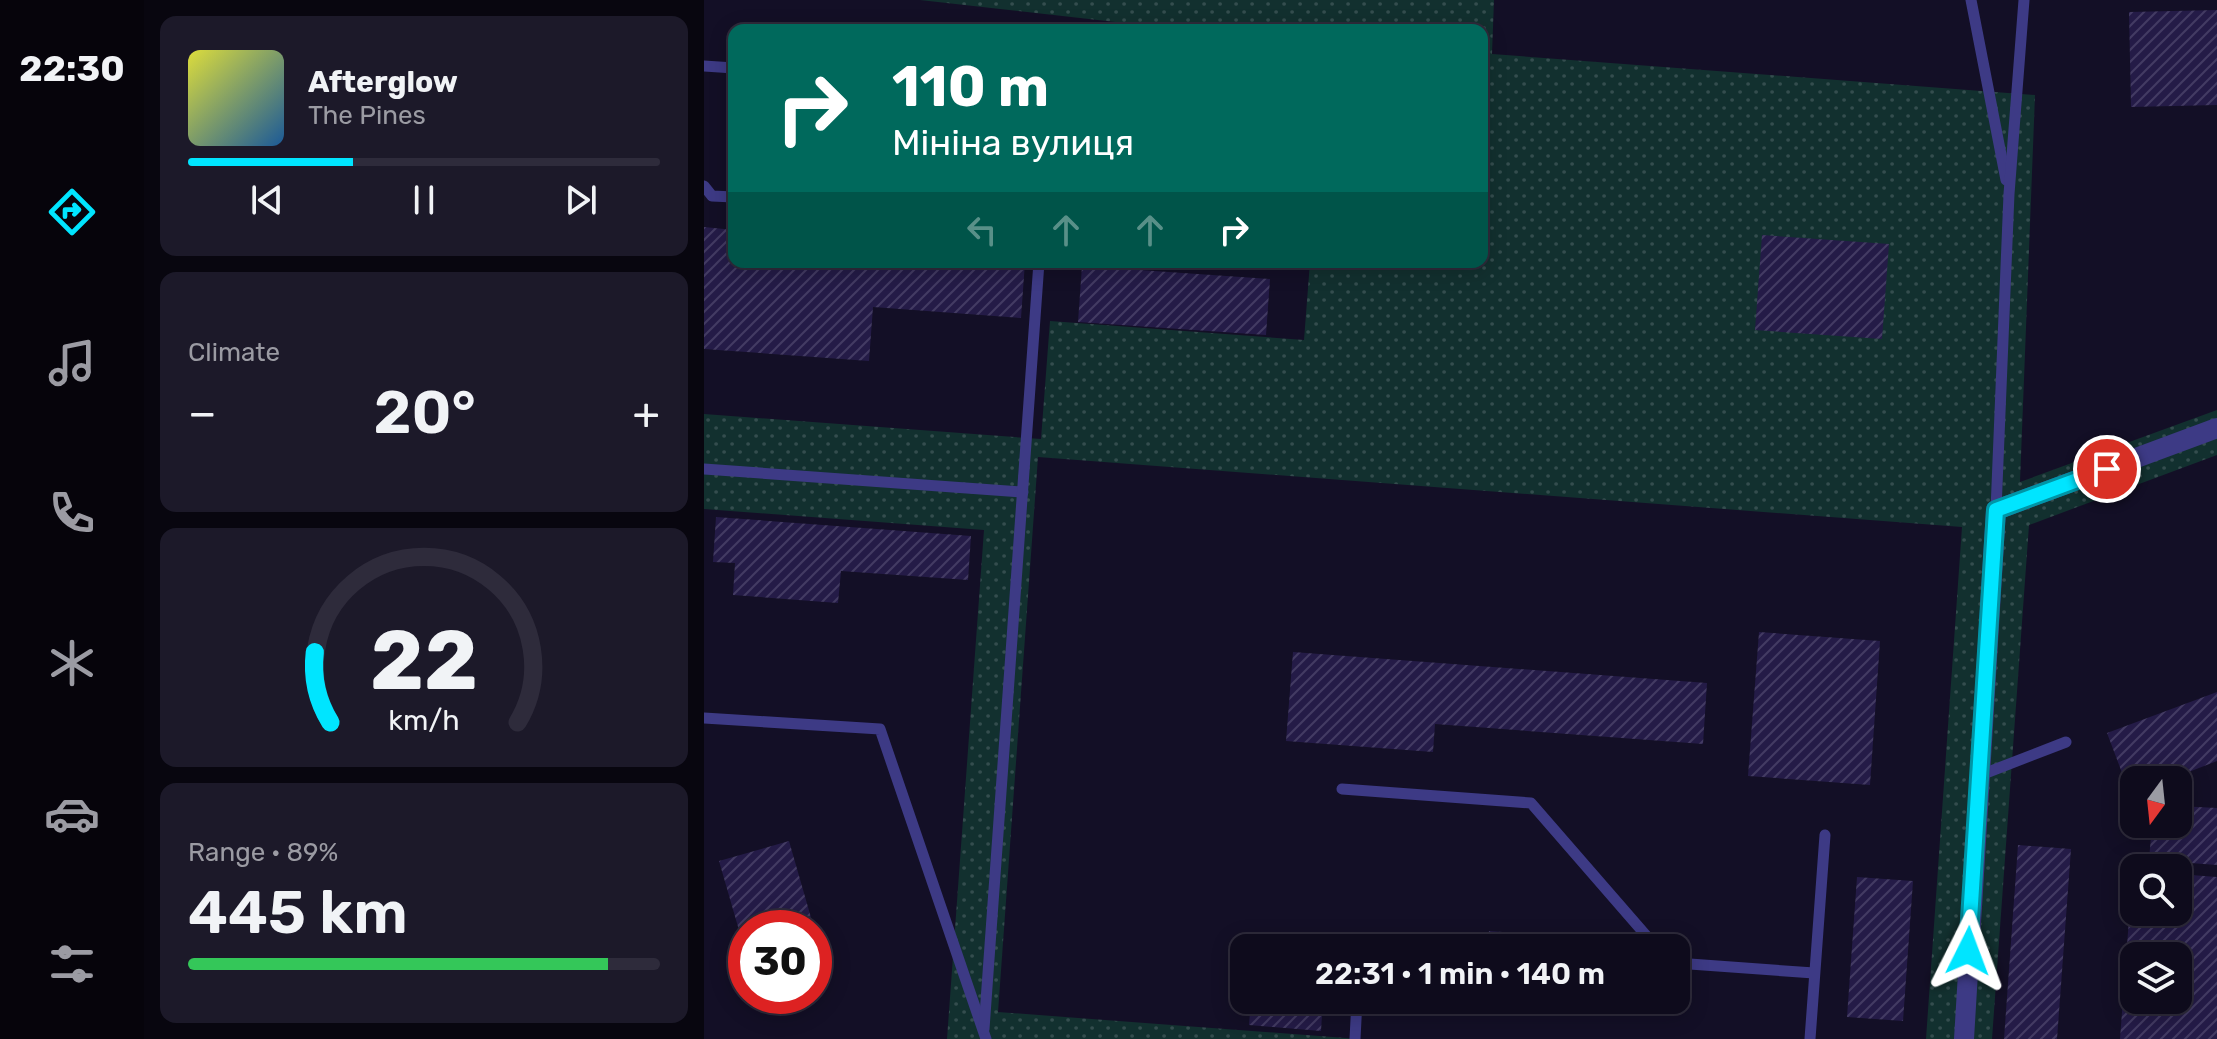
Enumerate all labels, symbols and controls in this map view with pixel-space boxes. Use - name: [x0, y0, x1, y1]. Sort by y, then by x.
- text: 22:30: [19, 47, 125, 90]
- text: 110 m: [892, 54, 1049, 120]
- icon: right: [760, 56, 864, 160]
- text: Afterglow: [308, 64, 458, 100]
- text: The Pines: [308, 100, 426, 131]
- text: Мініна вулиця: [892, 121, 1134, 164]
- icon: previous: [245, 178, 289, 222]
- icon: pause: [402, 178, 446, 222]
- icon: next: [559, 178, 603, 222]
- icon: directions: [44, 184, 100, 240]
- icon: left: [960, 208, 1004, 252]
- icon: ahead: [1044, 208, 1088, 252]
- icon: ahead: [1128, 208, 1172, 252]
- icon: right: [1212, 208, 1256, 252]
- icon: music: [44, 335, 100, 391]
- text: Climate: [188, 337, 280, 368]
- text: 20°: [373, 377, 476, 448]
- text: −: [188, 387, 217, 439]
- text: +: [633, 387, 660, 439]
- pin: [2073, 435, 2141, 503]
- icon: arrive: [2085, 447, 2129, 491]
- icon: phone: [44, 485, 100, 541]
- text: 22: [370, 611, 478, 710]
- icon: climate: [44, 635, 100, 691]
- text: km/h: [388, 704, 460, 738]
- north arrow: [2120, 766, 2192, 838]
- map controls: [2120, 766, 2192, 1014]
- icon: car: [44, 786, 100, 842]
- text: Range · 89%: [188, 837, 338, 868]
- button: search: [2120, 854, 2192, 926]
- text: 445 km: [188, 877, 408, 948]
- position arrow: [1926, 909, 2010, 993]
- speed limit sign: 30: [728, 910, 832, 1014]
- icon: filters: [44, 936, 100, 992]
- button: layers: [2120, 942, 2192, 1014]
- text: 22:31 · 1 min · 140 m: [1315, 956, 1605, 992]

